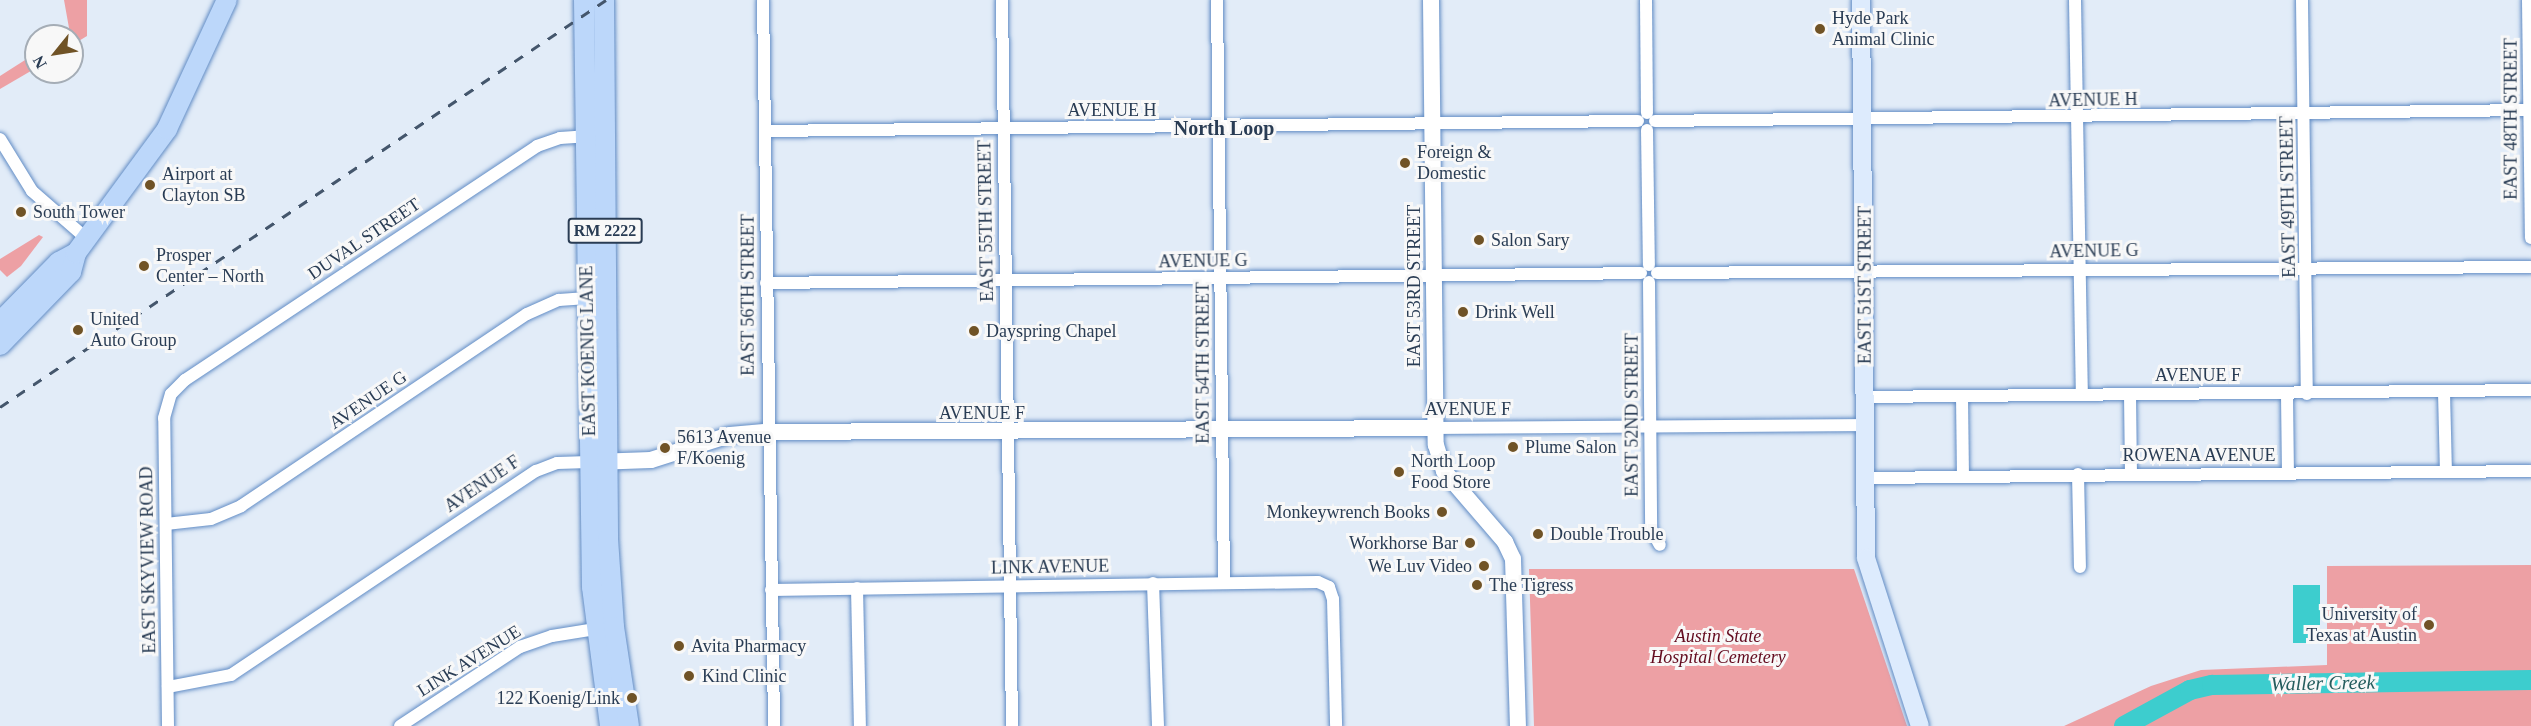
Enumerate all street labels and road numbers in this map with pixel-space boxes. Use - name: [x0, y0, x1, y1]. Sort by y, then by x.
- street label: EAST 48TH STREET: [2500, 38, 2522, 200]
- street label: AVENUE H: [2048, 88, 2138, 112]
- street label: AVENUE H: [1067, 99, 1157, 121]
- street label: EAST 49TH STREET: [2276, 116, 2300, 278]
- street label: EAST 55TH STREET: [974, 140, 998, 302]
- street label: DUVAL STREET: [304, 193, 424, 285]
- street label: EAST 53RD STREET: [1403, 204, 1425, 368]
- street label: EAST 51ST STREET: [1854, 205, 1876, 365]
- street label: EAST 56TH STREET: [737, 214, 759, 376]
- road number: RM 2222: [568, 218, 642, 244]
- street label: AVENUE G: [2049, 239, 2139, 263]
- street label: AVENUE G: [1158, 249, 1248, 273]
- street label: EAST KOENIG LANE: [576, 265, 600, 437]
- street label: EAST 54TH STREET: [1192, 282, 1214, 444]
- street label: EAST 52ND STREET: [1621, 333, 1643, 497]
- street label: AVENUE F: [2155, 364, 2241, 386]
- street label: AVENUE G: [325, 366, 411, 434]
- street label: AVENUE F: [1425, 398, 1511, 420]
- street label: AVENUE F: [939, 402, 1025, 424]
- street label: ROWENA AVENUE: [2121, 444, 2277, 466]
- street label: AVENUE F: [440, 451, 524, 517]
- street label: EAST SKYVIEW ROAD: [136, 466, 160, 654]
- street label: LINK AVENUE: [990, 555, 1110, 579]
- street label: LINK AVENUE: [413, 620, 525, 702]

